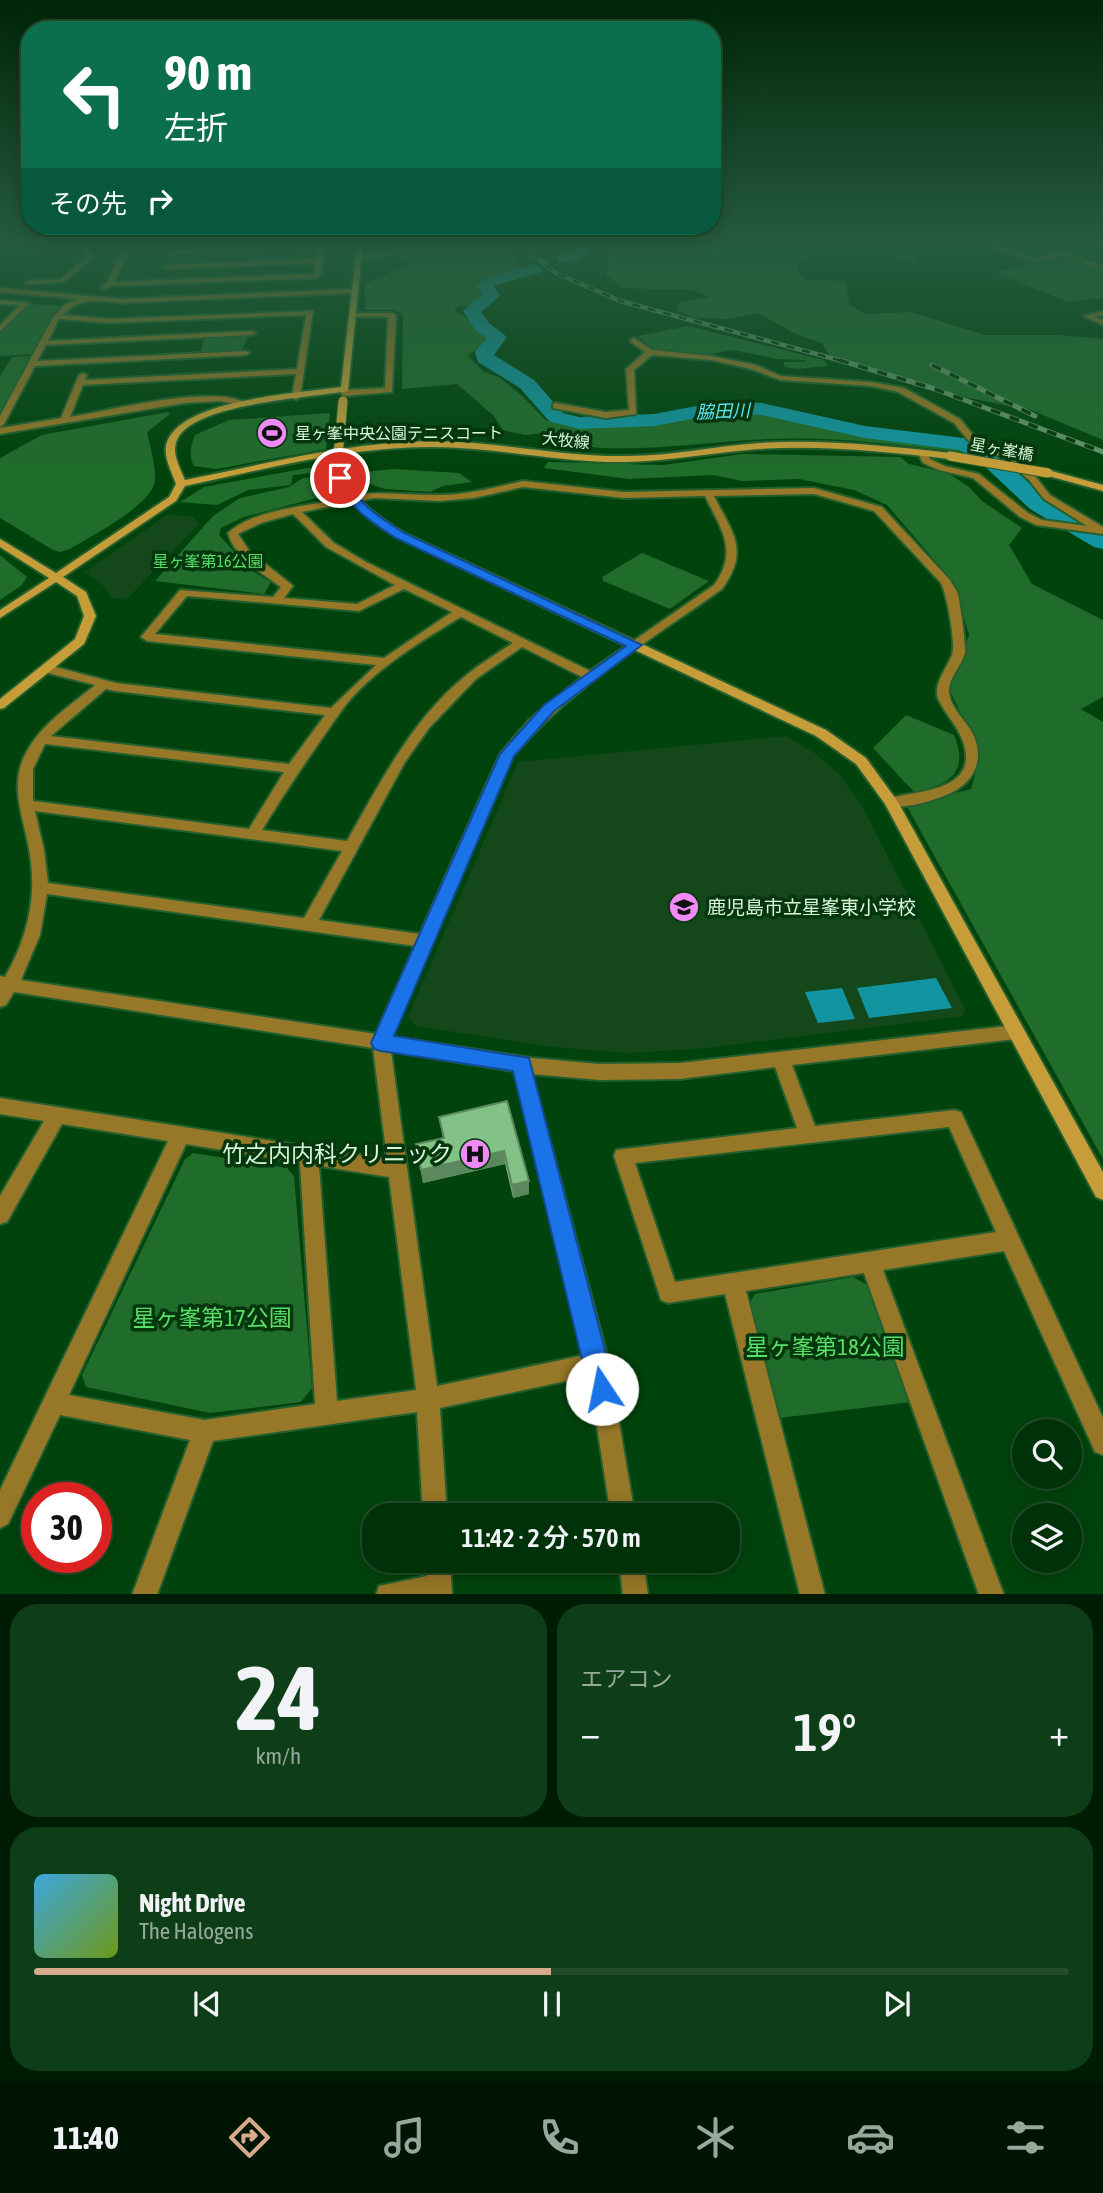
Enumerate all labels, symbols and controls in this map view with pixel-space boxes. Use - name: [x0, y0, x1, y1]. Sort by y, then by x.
- text: 90 m: [164, 44, 252, 100]
- icon: left: [49, 49, 140, 140]
- text: 左折: [164, 109, 228, 146]
- icon: right: [141, 182, 179, 220]
- text: その先: [49, 189, 127, 219]
- water label: 脇田川: [696, 399, 752, 422]
- sports icon: 星ヶ峯中央公園テニスコート: [255, 416, 289, 450]
- place label: 星ヶ峯中央公園テニスコート: [295, 424, 503, 442]
- street label: 大牧線: [541, 429, 591, 451]
- street label: 星ヶ峯橋: [969, 435, 1035, 463]
- pin: [310, 448, 370, 508]
- icon: arrive: [321, 459, 359, 497]
- park label: 星ヶ峯第16公園: [152, 552, 264, 570]
- school or university icon: 鹿児島市立星峯東小学校: [667, 890, 701, 924]
- place label: 鹿児島市立星峯東小学校: [707, 896, 916, 918]
- hospital icon: 竹之内内科クリニック: [458, 1137, 492, 1171]
- place label: 竹之内内科クリニック: [222, 1141, 452, 1167]
- park label: 星ヶ峯第17公園: [132, 1305, 292, 1331]
- park label: 星ヶ峯第18公園: [745, 1334, 905, 1360]
- position arrow: [565, 1352, 639, 1426]
- map controls: [1012, 1419, 1082, 1573]
- button: search: [1012, 1419, 1082, 1489]
- speed limit sign: 30: [21, 1482, 112, 1573]
- button: layers: [1012, 1503, 1082, 1573]
- text: 11:42 · 2 分 · 570 m: [461, 1523, 641, 1553]
- text: 24: [235, 1645, 321, 1749]
- text: エアコン: [581, 1666, 673, 1692]
- text: 19°: [793, 1702, 856, 1762]
- text: −: [581, 1711, 600, 1754]
- text: +: [1049, 1711, 1069, 1754]
- text: km/h: [255, 1743, 301, 1769]
- text: Night Drive: [139, 1888, 246, 1918]
- text: The Halogens: [139, 1918, 253, 1944]
- icon: previous: [188, 1985, 226, 2023]
- icon: pause: [533, 1985, 571, 2023]
- icon: next: [878, 1985, 916, 2023]
- icon: directions: [225, 2113, 274, 2162]
- icon: music: [380, 2113, 429, 2162]
- icon: phone: [535, 2113, 584, 2162]
- icon: climate: [691, 2113, 740, 2162]
- icon: car: [846, 2113, 895, 2162]
- icon: filters: [1001, 2113, 1050, 2162]
- text: 11:40: [53, 2119, 119, 2156]

